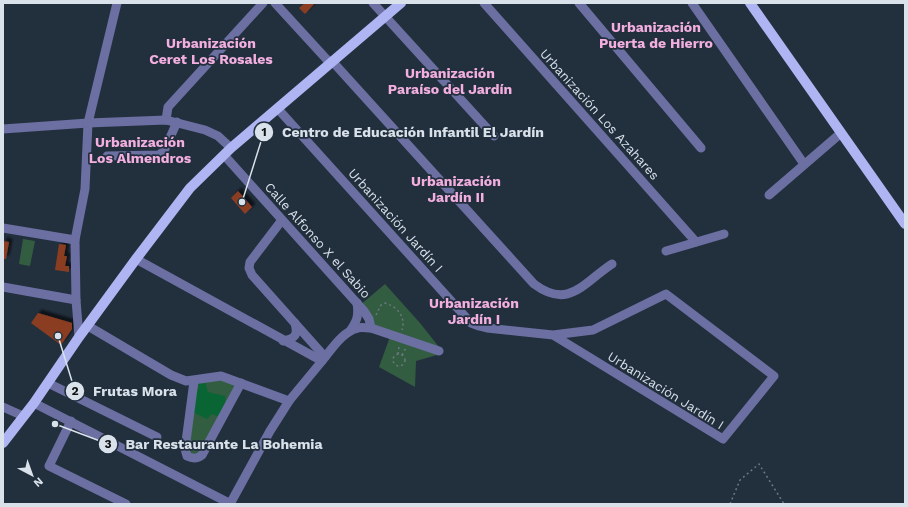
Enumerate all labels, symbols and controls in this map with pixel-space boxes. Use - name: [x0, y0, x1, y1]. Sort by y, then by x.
- district label: Urbanización Puerta de Hierro: [599, 19, 713, 51]
- district label: Urbanización Ceret Los Rosales: [149, 35, 273, 67]
- street label: Urbanización Los Azahares: [537, 46, 662, 183]
- district label: Urbanización Paraíso del Jardín: [388, 65, 512, 97]
- callout: Centro de Educación Infantil El Jardín: [254, 119, 552, 145]
- text: Centro de Educación Infantil El Jardín: [282, 124, 544, 140]
- text: 1: [261, 125, 267, 139]
- district label: Urbanización Los Almendros: [89, 134, 192, 166]
- street label: Urbanización Jardín I: [345, 166, 446, 275]
- district label: Urbanización Jardín II: [411, 173, 501, 205]
- street label: Calle Alfonso X el Sabio: [262, 179, 374, 301]
- district label: Urbanización Jardín I: [429, 295, 519, 327]
- street label: Urbanización Jardín I: [605, 349, 727, 432]
- callout: Frutas Mora: [65, 378, 185, 404]
- text: Frutas Mora: [93, 383, 178, 399]
- text: 2: [71, 384, 79, 398]
- callout: Bar Restaurante La Bohemia: [98, 431, 331, 457]
- text: Bar Restaurante La Bohemia: [125, 436, 323, 452]
- text: 3: [104, 437, 112, 451]
- north arrow: [12, 455, 52, 495]
- text: N: [31, 475, 46, 490]

